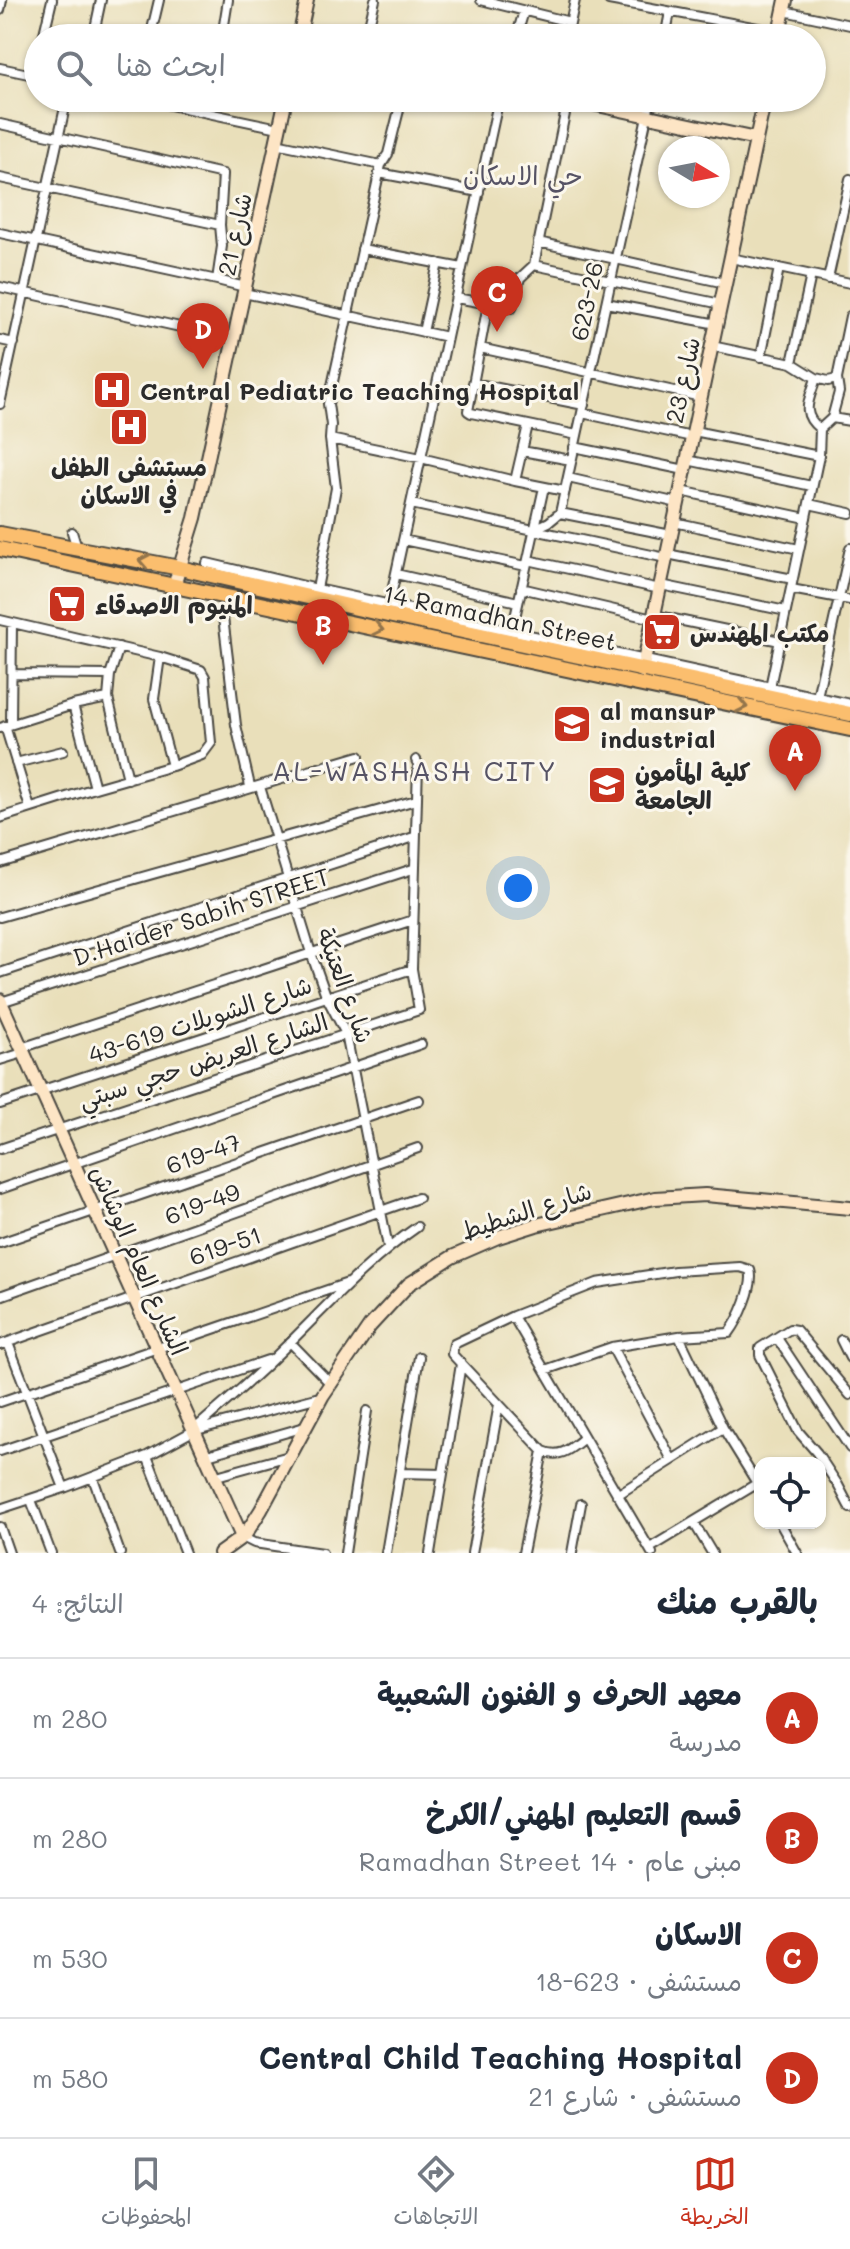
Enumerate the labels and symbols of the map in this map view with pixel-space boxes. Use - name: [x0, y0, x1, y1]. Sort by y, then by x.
- north arrow: [658, 136, 730, 208]
- district label: حي الاسكان: [463, 158, 583, 199]
- street label: شارع 21: [210, 190, 261, 279]
- street label: 623-26: [563, 259, 609, 343]
- pin: C: [471, 266, 523, 332]
- pin: D: [177, 303, 229, 369]
- street label: شارع 23: [658, 334, 709, 426]
- hospital icon: Central Pediatric Teaching Hospital: [91, 369, 133, 411]
- place label: Central Pediatric Teaching Hospital: [140, 375, 579, 406]
- hospital icon: مستشفى الطفل في الاسكان: [108, 406, 150, 448]
- place label: مستشفى الطفل في الاسكان: [51, 451, 207, 514]
- one-way arrow: [138, 554, 151, 571]
- street label: 14 Ramadhan Street: [380, 577, 620, 657]
- supermarket icon: المنيوم الاصدقاء: [46, 583, 88, 625]
- place label: المنيوم الاصدقاء: [95, 589, 253, 624]
- pin: B: [297, 599, 349, 665]
- supermarket icon: مكتب المهندس: [641, 611, 683, 653]
- place label: مكتب المهندس: [690, 617, 829, 648]
- one-way arrow: [370, 620, 384, 637]
- place label: al mansur industrial: [600, 695, 716, 754]
- one-way arrow: [734, 697, 748, 714]
- school or university icon: al mansur industrial: [551, 703, 593, 745]
- pin: A: [769, 725, 821, 791]
- district label: AL-WASHASH CITY: [272, 752, 558, 788]
- place label: كلية المأمون الجامعة: [635, 756, 751, 815]
- school or university icon: كلية المأمون الجامعة: [586, 764, 628, 806]
- street label: D.Haider Sabih STREET: [69, 860, 333, 972]
- your location: [498, 868, 538, 908]
- street label: شارع العتيکة: [308, 923, 381, 1048]
- street label: شارع الشويلات 619-43: [84, 968, 317, 1073]
- street label: الشارع العريض حجي سبتي: [74, 1005, 334, 1122]
- street label: 619-47: [162, 1126, 244, 1180]
- street label: الشارع العام الوشاش: [80, 1160, 196, 1362]
- street label: شارع الشطيط: [457, 1174, 596, 1249]
- street label: 619-49: [160, 1175, 244, 1231]
- street label: 619-51: [185, 1218, 265, 1272]

